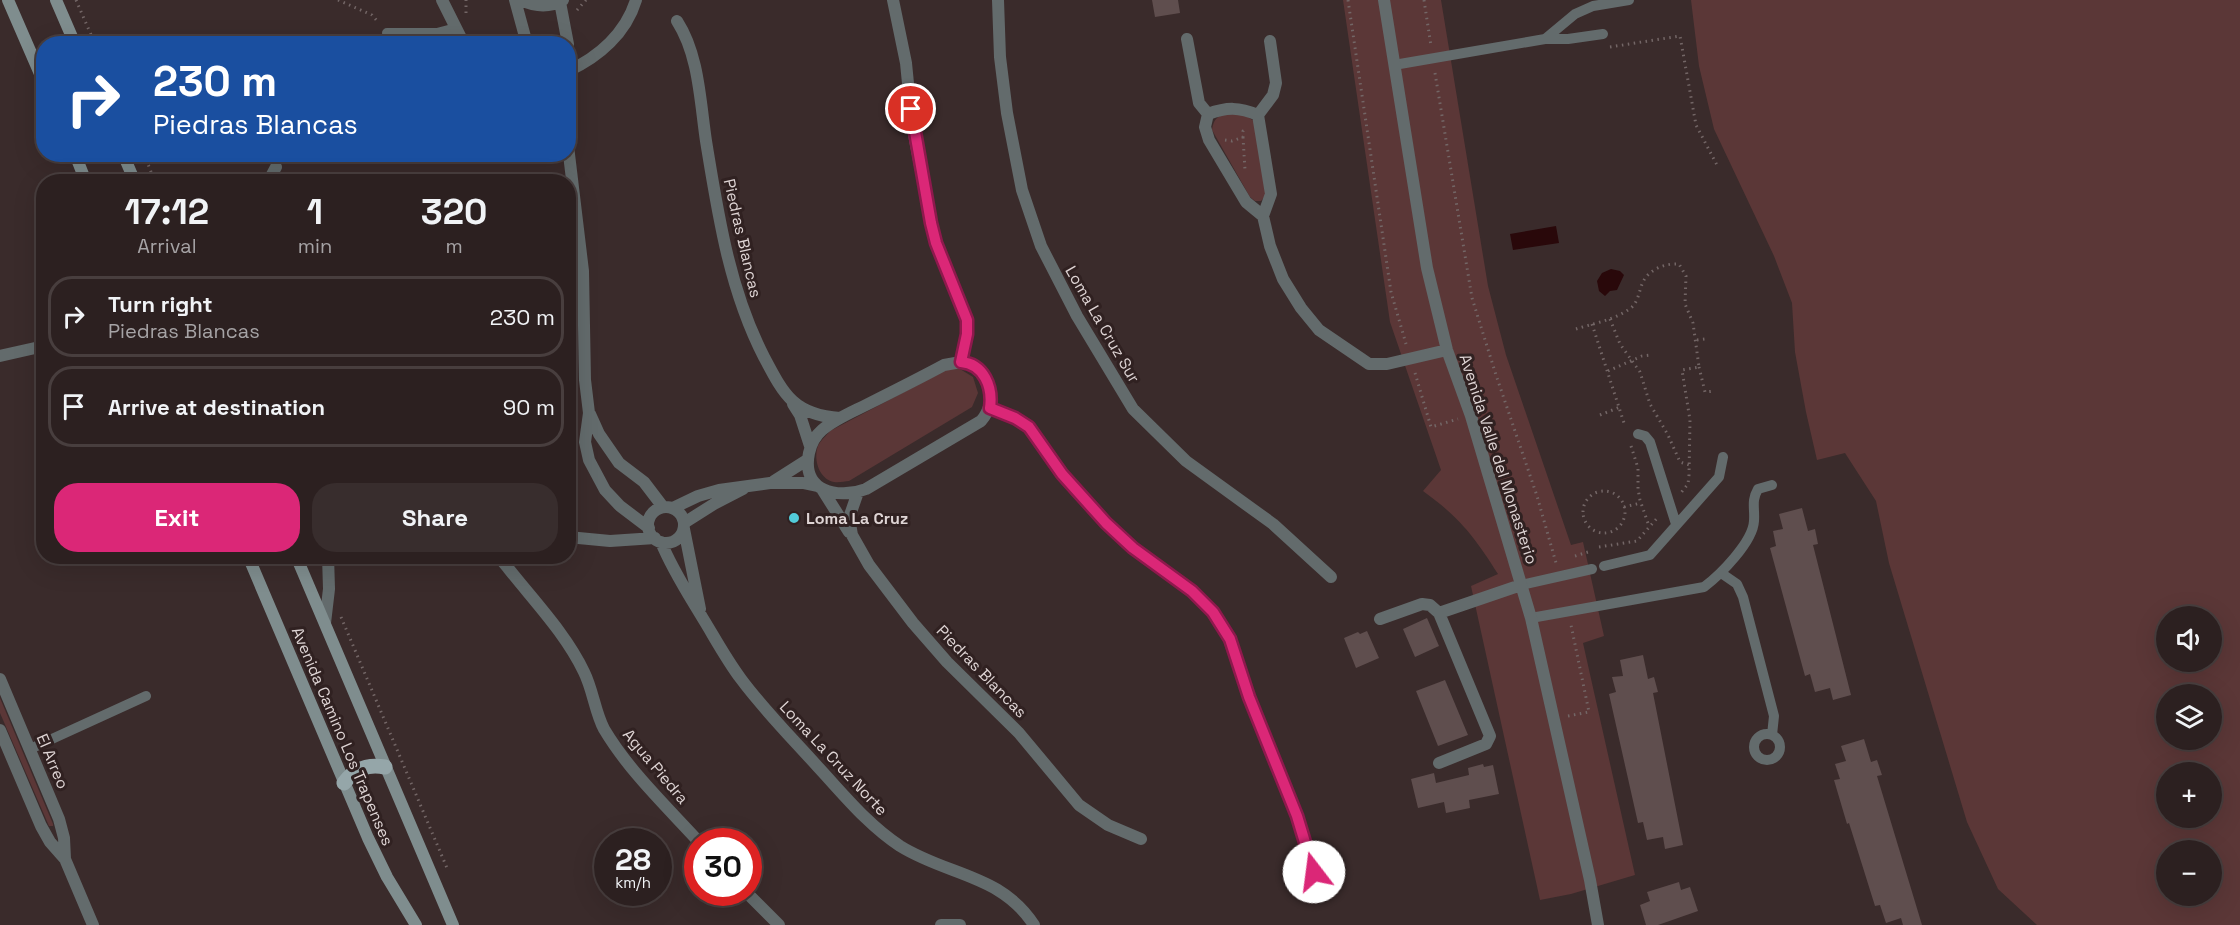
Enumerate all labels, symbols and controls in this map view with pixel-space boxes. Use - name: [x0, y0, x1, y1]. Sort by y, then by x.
- text: 230 m: [153, 55, 277, 108]
- icon: right: [54, 60, 132, 138]
- pin: [885, 83, 936, 134]
- icon: arrive: [894, 92, 927, 125]
- text: Piedras Blancas: [153, 107, 358, 142]
- street label: Piedras Blancas: [719, 177, 766, 300]
- text: 17:12: [125, 189, 209, 235]
- text: 1: [307, 189, 323, 235]
- text: 320: [421, 189, 487, 235]
- text: Arrival: [137, 233, 197, 259]
- text: min: [298, 233, 332, 259]
- text: m: [445, 233, 463, 259]
- street label: Loma La Cruz Sur: [1061, 262, 1145, 387]
- text: Turn right: [108, 290, 213, 318]
- icon: right: [57, 300, 90, 333]
- text: 230 m: [490, 303, 555, 331]
- text: Piedras Blancas: [108, 318, 260, 344]
- street label: Avenida Valle del Monasterio: [1455, 351, 1542, 567]
- icon: arrive: [57, 390, 90, 423]
- text: Arrive at destination: [108, 393, 325, 421]
- text: 90 m: [503, 393, 555, 421]
- button: Exit: [54, 483, 300, 552]
- button: Share: [312, 483, 558, 552]
- place label: Loma La Cruz: [806, 508, 908, 529]
- marker: Loma La Cruz: [787, 511, 801, 525]
- map controls: [2156, 606, 2222, 906]
- button: sound: [2156, 606, 2222, 672]
- street label: Piedras Blancas: [932, 620, 1031, 722]
- street label: Avenida Camino Los Trapenses: [287, 624, 398, 849]
- button: layers: [2156, 684, 2222, 750]
- street label: Loma La Cruz Norte: [775, 697, 892, 820]
- street label: Agua Piedra: [618, 724, 693, 808]
- street label: El Arreo: [32, 730, 74, 792]
- button: +: [2156, 762, 2222, 828]
- speed limit sign: 30: [684, 828, 762, 906]
- text: 28: [615, 840, 651, 879]
- position arrow: [1282, 840, 1346, 904]
- button: −: [2156, 840, 2222, 906]
- text: km/h: [615, 873, 651, 892]

